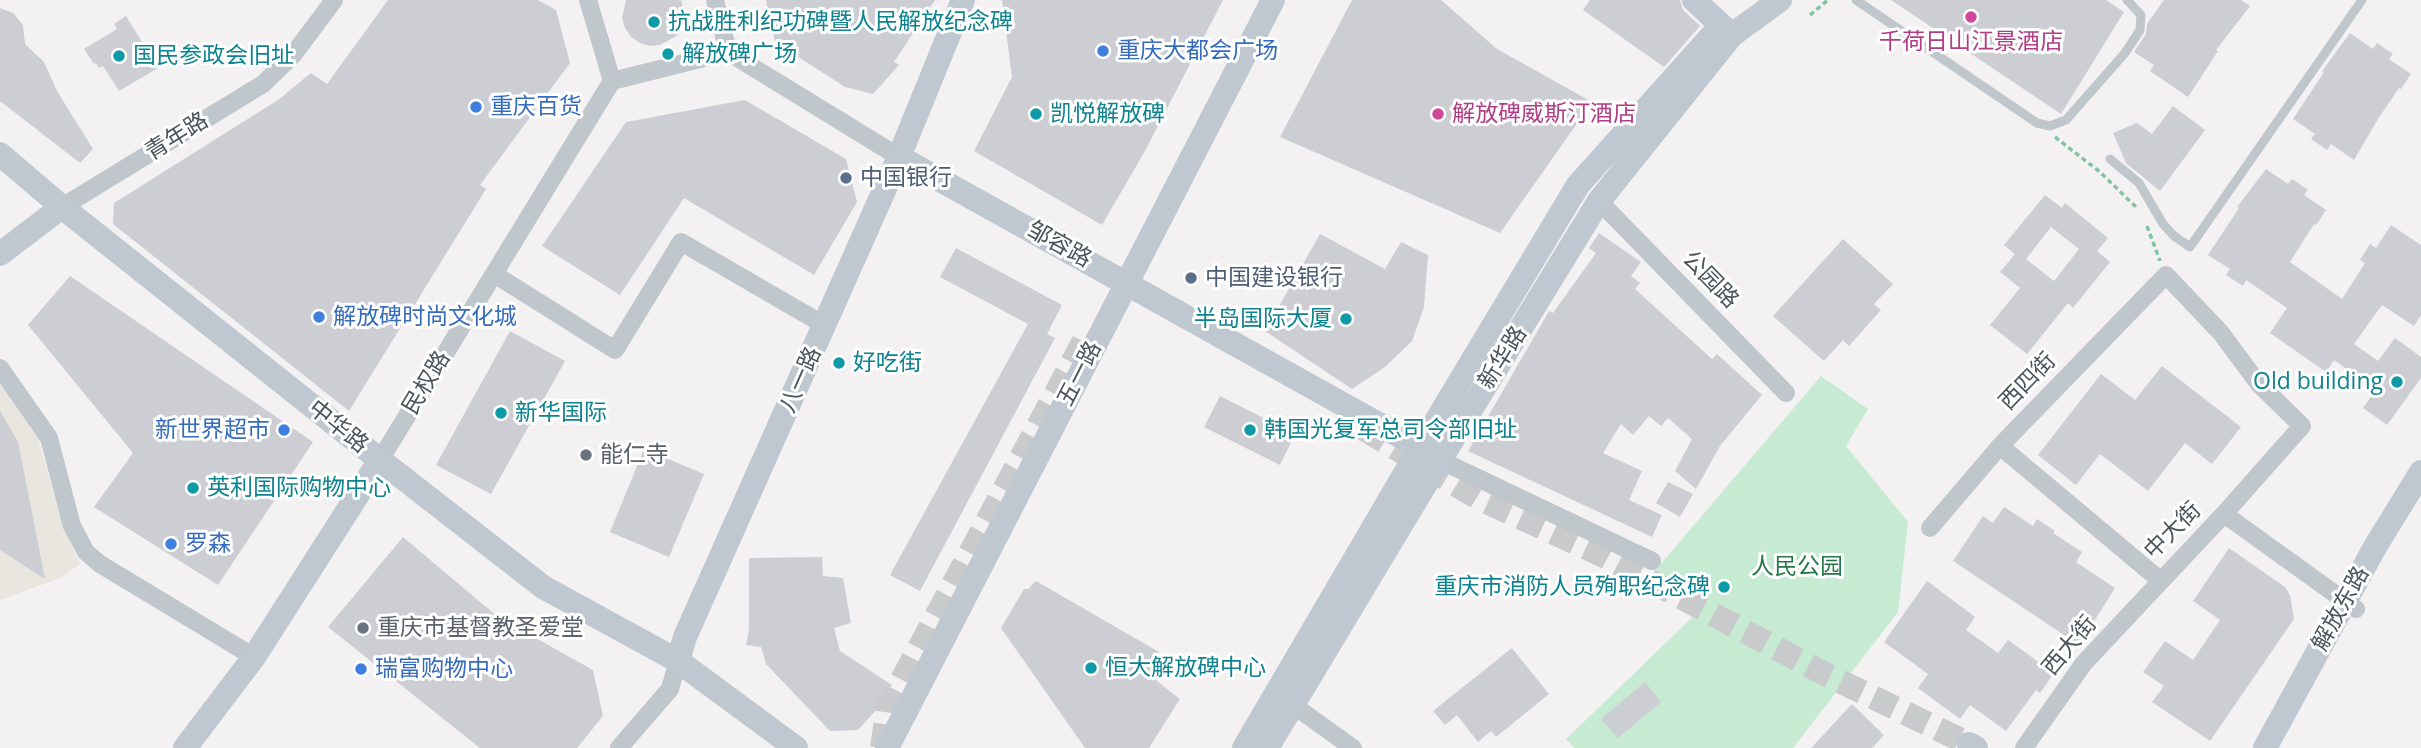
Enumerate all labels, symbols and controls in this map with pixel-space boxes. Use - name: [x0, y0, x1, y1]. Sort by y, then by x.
- place label: 抗战胜利纪功碑暨人民解放纪念碑: [668, 8, 1013, 36]
- marker: 千荷日山江景酒店: [1963, 9, 1979, 25]
- marker: 抗战胜利纪功碑暨人民解放纪念碑: [646, 14, 662, 30]
- place label: 千荷日山江景酒店: [1879, 28, 2063, 56]
- place label: 重庆大都会广场: [1117, 37, 1278, 65]
- place label: 解放碑广场: [682, 40, 797, 68]
- place label: 国民参政会旧址: [133, 42, 294, 70]
- marker: 重庆大都会广场: [1095, 43, 1111, 59]
- marker: 解放碑广场: [660, 46, 676, 62]
- marker: 国民参政会旧址: [111, 48, 127, 64]
- place label: 重庆百货: [490, 93, 582, 121]
- marker: 重庆百货: [468, 99, 484, 115]
- place label: 凯悦解放碑: [1050, 100, 1165, 128]
- place label: 解放碑威斯汀酒店: [1452, 100, 1636, 128]
- marker: 凯悦解放碑: [1028, 106, 1044, 122]
- marker: 解放碑威斯汀酒店: [1430, 106, 1446, 122]
- street label: 青年路: [140, 107, 214, 167]
- place label: 中国银行: [860, 164, 952, 192]
- marker: 中国银行: [838, 170, 854, 186]
- street label: 邹容路: [1022, 216, 1096, 274]
- street label: 公园路: [1676, 246, 1744, 314]
- place label: 中国建设银行: [1205, 264, 1343, 292]
- marker: 中国建设银行: [1183, 270, 1199, 286]
- place label: 解放碑时尚文化城: [333, 303, 517, 331]
- place label: 半岛国际大厦: [1194, 305, 1332, 333]
- marker: 解放碑时尚文化城: [311, 309, 327, 325]
- marker: 半岛国际大厦: [1338, 311, 1354, 327]
- street label: 新华路: [1473, 321, 1533, 395]
- street label: 五一路: [1052, 337, 1108, 411]
- street label: 八一路: [774, 343, 828, 417]
- street label: 民权路: [397, 346, 457, 420]
- street label: 西四街: [1994, 348, 2062, 416]
- place label: 好吃街: [853, 349, 922, 377]
- marker: 好吃街: [831, 355, 847, 371]
- place label: Old building: [2253, 368, 2383, 396]
- marker: Old building: [2389, 374, 2405, 390]
- street label: 中华路: [303, 395, 373, 459]
- place label: 新华国际: [515, 399, 607, 427]
- marker: 新华国际: [493, 405, 509, 421]
- place label: 新世界超市: [155, 416, 270, 444]
- place label: 韩国光复军总司令部旧址: [1264, 416, 1517, 444]
- marker: 新世界超市: [276, 422, 292, 438]
- marker: 韩国光复军总司令部旧址: [1242, 422, 1258, 438]
- place label: 能仁寺: [600, 441, 669, 469]
- marker: 能仁寺: [578, 447, 594, 463]
- place label: 英利国际购物中心: [207, 474, 391, 502]
- marker: 英利国际购物中心: [185, 480, 201, 496]
- street label: 中大街: [2139, 497, 2207, 565]
- place label: 罗森: [185, 530, 231, 558]
- marker: 罗森: [163, 536, 179, 552]
- park label: 人民公园: [1751, 553, 1843, 581]
- street label: 解放东路: [2307, 562, 2375, 656]
- place label: 重庆市消防人员殉职纪念碑: [1434, 573, 1710, 601]
- marker: 重庆市消防人员殉职纪念碑: [1716, 579, 1732, 595]
- street label: 西大街: [2037, 611, 2103, 681]
- place label: 重庆市基督教圣爱堂: [377, 614, 584, 642]
- marker: 重庆市基督教圣爱堂: [355, 620, 371, 636]
- place label: 恒大解放碑中心: [1105, 654, 1266, 682]
- place label: 瑞富购物中心: [375, 655, 513, 683]
- marker: 恒大解放碑中心: [1083, 660, 1099, 676]
- marker: 瑞富购物中心: [353, 661, 369, 677]

